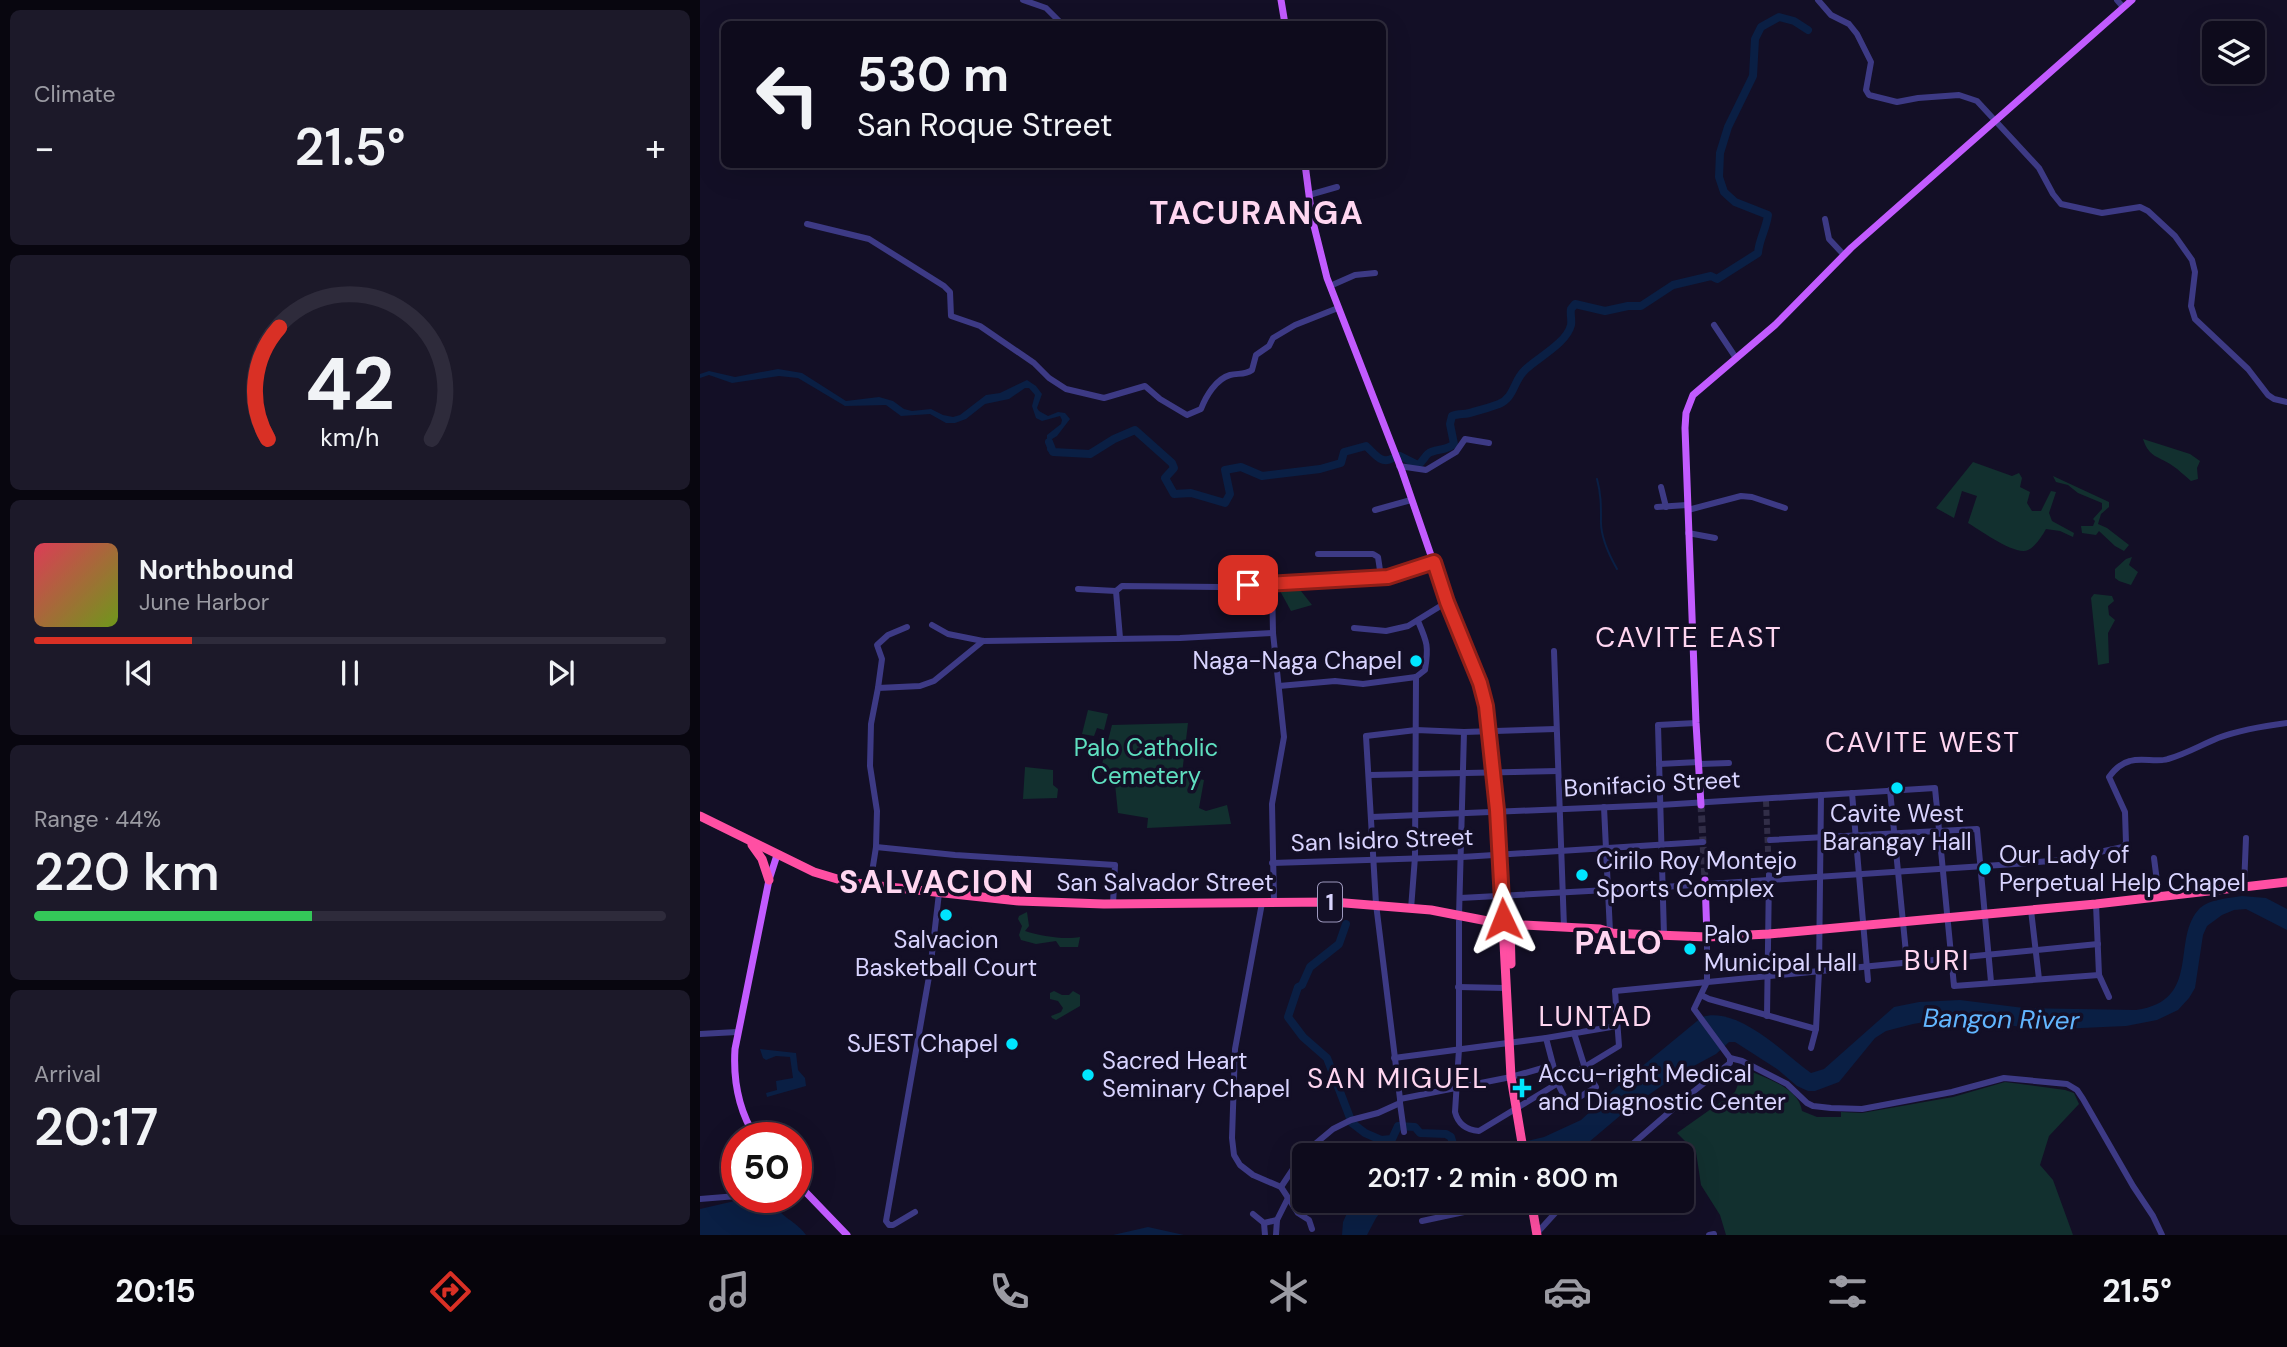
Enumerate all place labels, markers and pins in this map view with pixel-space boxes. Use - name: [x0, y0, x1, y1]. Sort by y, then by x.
- pin: [1218, 555, 1278, 615]
- place label: Naga-Naga Chapel: [1192, 645, 1402, 676]
- marker: Naga-Naga Chapel: [1408, 653, 1424, 669]
- marker: Cavite West Barangay Hall: [1889, 780, 1905, 796]
- place label: Cavite West Barangay Hall: [1822, 798, 1972, 857]
- place label: Our Lady of Perpetual Help Chapel: [1999, 839, 2246, 898]
- place label: Cirilo Roy Montejo Sports Complex: [1596, 845, 1797, 904]
- marker: Our Lady of Perpetual Help Chapel: [1977, 861, 1993, 877]
- marker: Cirilo Roy Montejo Sports Complex: [1574, 867, 1590, 883]
- marker: Salvacion Basketball Court: [938, 907, 954, 923]
- place label: Palo Municipal Hall: [1704, 919, 1857, 978]
- place label: Salvacion Basketball Court: [855, 924, 1037, 983]
- marker: Palo Municipal Hall: [1682, 941, 1698, 957]
- place label: SJEST Chapel: [847, 1028, 998, 1059]
- marker: SJEST Chapel: [1004, 1036, 1020, 1052]
- place label: Sacred Heart Seminary Chapel: [1102, 1045, 1290, 1104]
- place label: Accu-right Medical and Diagnostic Center: [1538, 1058, 1786, 1117]
- marker: Sacred Heart Seminary Chapel: [1080, 1067, 1096, 1083]
- marker: Accu-right Medical and Diagnostic Center: [1512, 1078, 1532, 1098]

